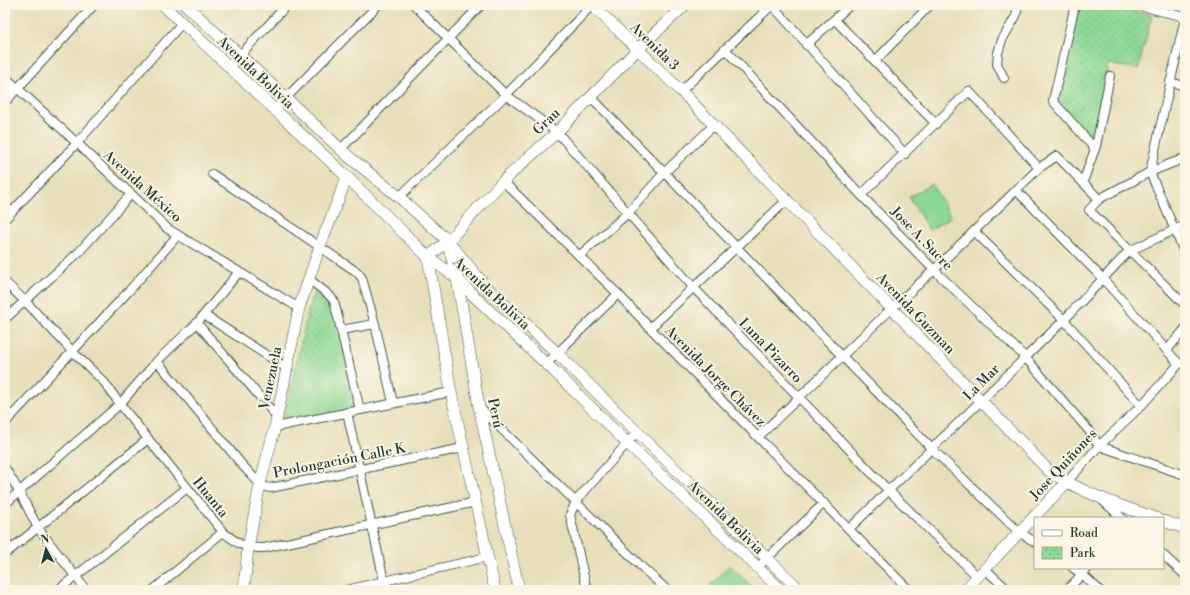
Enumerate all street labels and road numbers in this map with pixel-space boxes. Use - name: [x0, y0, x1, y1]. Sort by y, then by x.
- street label: Avenida 3: [625, 18, 683, 75]
- street label: Avenida Bolivia: [212, 32, 298, 114]
- street label: Grau: [529, 104, 564, 139]
- street label: Avenida México: [99, 146, 185, 227]
- street label: Jose A. Sucre: [886, 202, 956, 274]
- street label: Avenida Bolivia: [448, 253, 534, 335]
- street label: Avenida Guzman: [871, 268, 959, 359]
- street label: Luna Pizarro: [735, 314, 806, 387]
- street label: Avenida Jorge Chávez: [660, 322, 770, 431]
- street label: Venezuela: [255, 344, 287, 413]
- street label: La Mar: [960, 361, 1004, 405]
- street label: Perú: [483, 397, 507, 430]
- street label: Jose Quiñones: [1025, 425, 1101, 505]
- street label: Prolongación Calle K: [272, 439, 407, 483]
- street label: Huanta: [188, 474, 233, 522]
- street label: Avenida Bolivia: [683, 476, 768, 559]

